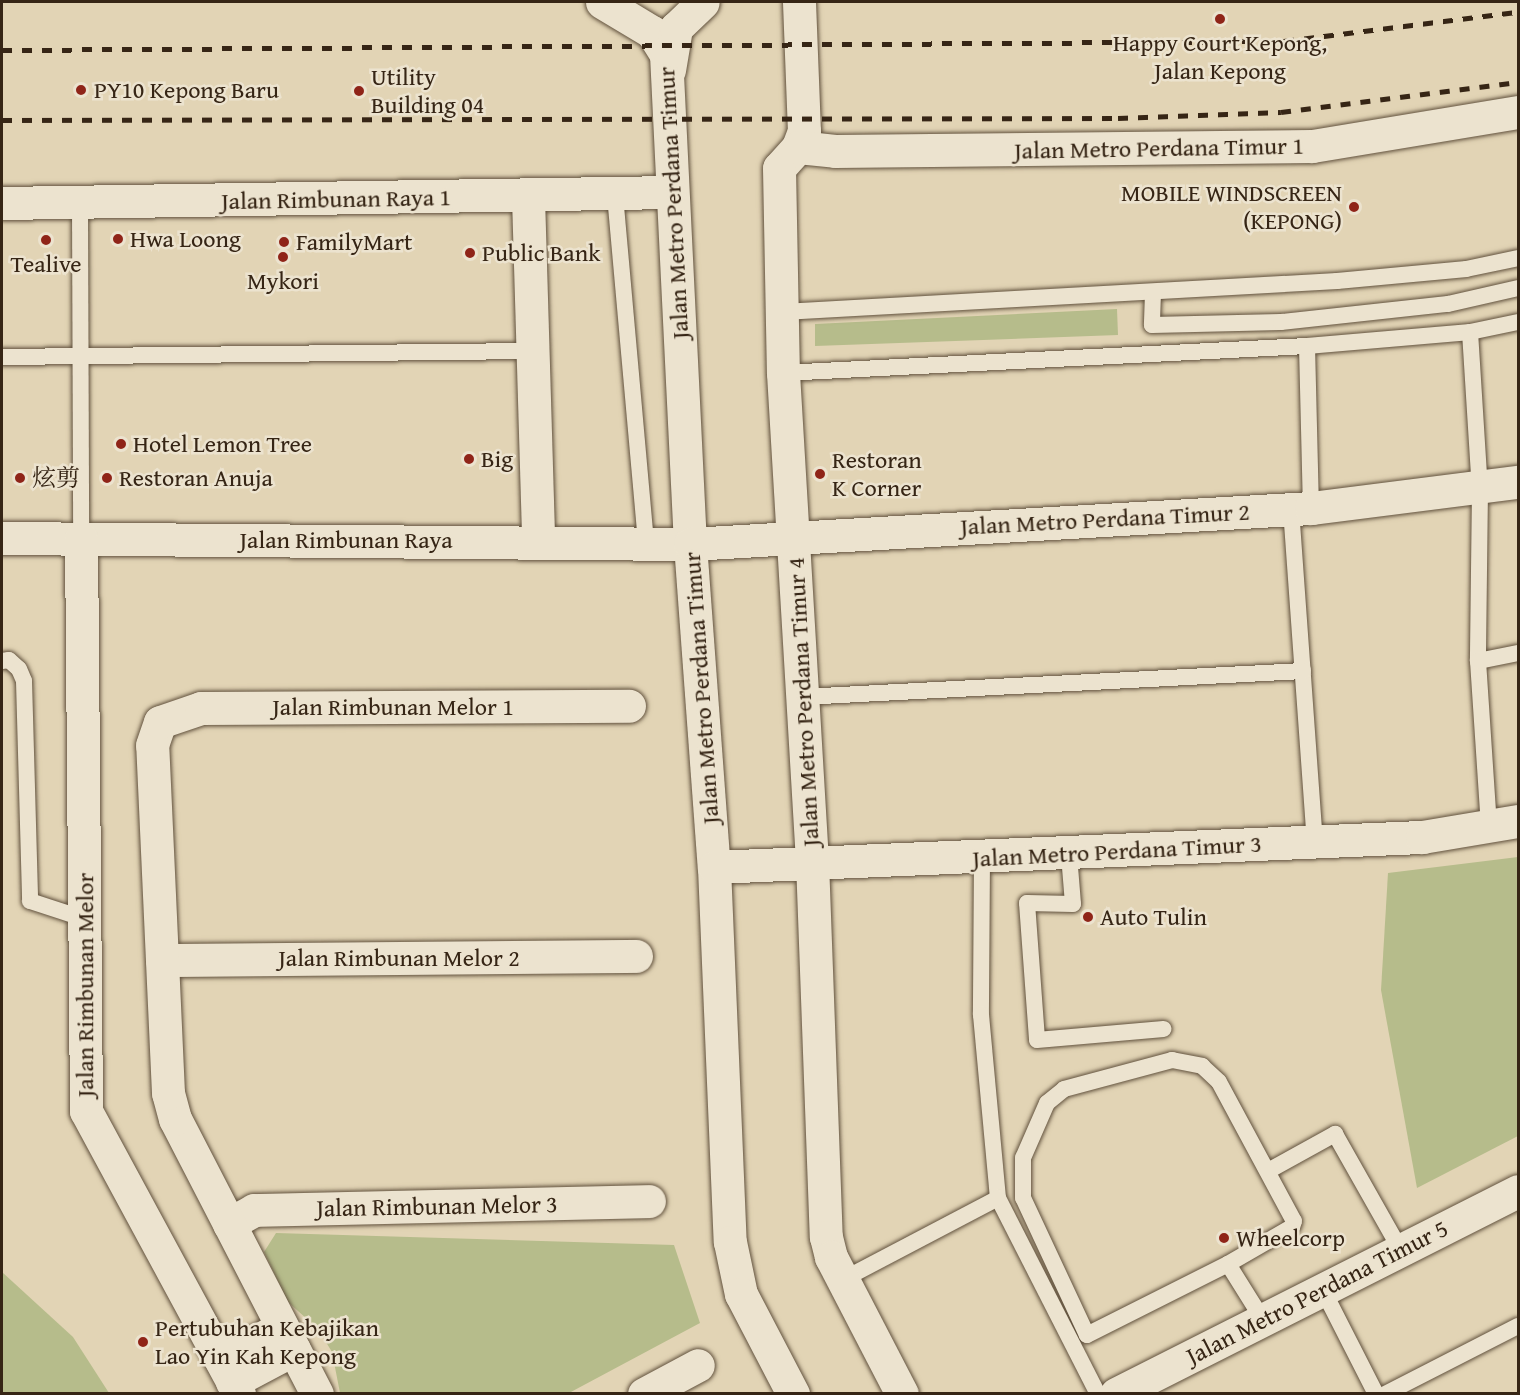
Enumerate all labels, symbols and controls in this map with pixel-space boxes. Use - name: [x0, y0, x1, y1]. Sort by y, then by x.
- marker: Happy Court Kepong, Jalan Kepong: [1213, 12, 1227, 26]
- place label: Happy Court Kepong, Jalan Kepong: [1113, 29, 1327, 85]
- place label: Utility Building 04: [371, 63, 484, 119]
- street label: Jalan Metro Perdana Timur: [651, 66, 695, 340]
- place label: PY10 Kepong Baru: [94, 76, 279, 104]
- marker: PY10 Kepong Baru: [72, 81, 90, 99]
- marker: Utility Building 04: [352, 84, 366, 98]
- street label: Jalan Metro Perdana Timur 1: [1014, 131, 1304, 165]
- place label: MOBILE WINDSCREEN (KEPONG): [1121, 179, 1342, 235]
- street label: Jalan Rimbunan Raya 1: [221, 183, 451, 215]
- marker: MOBILE WINDSCREEN (KEPONG): [1347, 200, 1361, 214]
- place label: Hwa Loong: [130, 225, 241, 253]
- place label: FamilyMart: [296, 228, 413, 256]
- marker: Hwa Loong: [111, 232, 125, 246]
- marker: Tealive: [39, 233, 53, 247]
- marker: FamilyMart: [277, 235, 291, 249]
- place label: Public Bank: [482, 239, 600, 267]
- marker: Public Bank: [463, 246, 477, 260]
- place label: Tealive: [10, 250, 82, 278]
- marker: Mykori: [276, 250, 290, 264]
- place label: Mykori: [247, 267, 319, 295]
- place label: Hotel Lemon Tree: [133, 430, 312, 458]
- marker: Hotel Lemon Tree: [114, 437, 128, 451]
- place label: Big: [481, 445, 513, 473]
- place label: Restoran K Corner: [832, 446, 922, 502]
- marker: Big: [462, 452, 476, 466]
- place label: 炫剪: [32, 464, 80, 492]
- place label: Restoran Anuja: [119, 464, 273, 492]
- marker: Restoran K Corner: [813, 467, 827, 481]
- marker: 炫剪: [13, 471, 27, 485]
- marker: Restoran Anuja: [100, 471, 114, 485]
- street label: Jalan Metro Perdana Timur 2: [960, 497, 1250, 541]
- street label: Jalan Rimbunan Raya: [240, 526, 452, 554]
- street label: Jalan Metro Perdana Timur: [677, 551, 725, 825]
- street label: Jalan Metro Perdana Timur 4: [781, 557, 825, 847]
- street label: Jalan Rimbunan Melor 1: [272, 693, 514, 721]
- street label: Jalan Metro Perdana Timur 3: [972, 829, 1262, 873]
- street label: Jalan Rimbunan Melor: [71, 873, 99, 1097]
- place label: Auto Tulin: [1100, 903, 1207, 931]
- marker: Auto Tulin: [1081, 910, 1095, 924]
- street label: Jalan Rimbunan Melor 2: [278, 944, 520, 972]
- street label: Jalan Rimbunan Melor 3: [316, 1189, 558, 1223]
- street label: Jalan Metro Perdana Timur 5: [1181, 1213, 1453, 1371]
- place label: Wheelcorp: [1236, 1224, 1345, 1252]
- marker: Wheelcorp: [1217, 1231, 1231, 1245]
- place label: Pertubuhan Kebajikan Lao Yin Kah Kepong: [155, 1314, 379, 1370]
- marker: Pertubuhan Kebajikan Lao Yin Kah Kepong: [136, 1335, 150, 1349]

